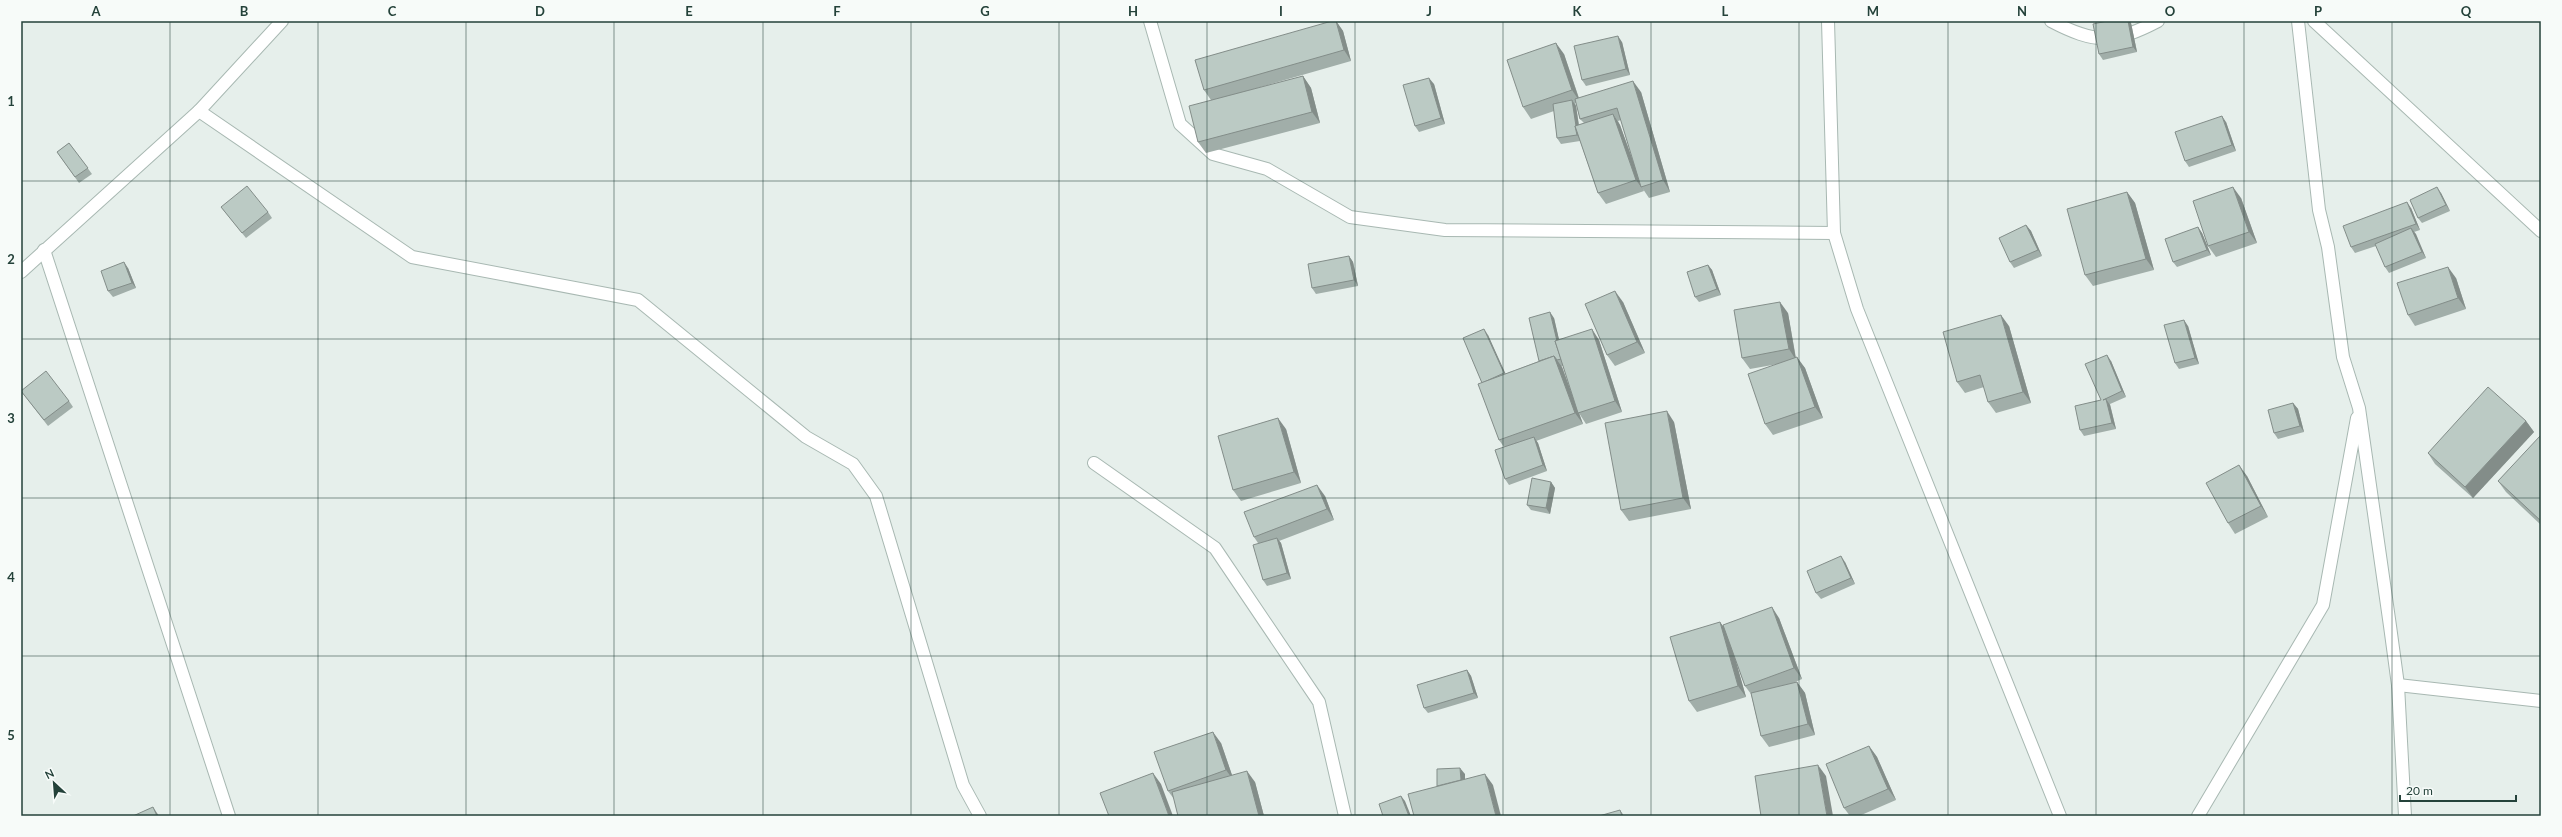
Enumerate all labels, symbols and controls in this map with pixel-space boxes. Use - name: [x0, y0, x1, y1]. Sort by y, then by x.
- text: A: [90, 3, 101, 19]
- text: B: [240, 3, 249, 19]
- text: C: [388, 3, 397, 19]
- text: D: [535, 3, 545, 19]
- text: E: [685, 3, 693, 19]
- text: F: [833, 3, 841, 19]
- text: G: [980, 3, 990, 19]
- text: H: [1128, 3, 1138, 19]
- text: I: [1279, 3, 1283, 19]
- text: J: [1426, 3, 1432, 19]
- text: K: [1573, 3, 1583, 19]
- text: L: [1722, 3, 1729, 19]
- text: M: [1867, 3, 1879, 19]
- text: N: [2017, 3, 2027, 19]
- text: O: [2165, 3, 2176, 19]
- text: P: [2314, 3, 2322, 19]
- text: Q: [2461, 3, 2472, 19]
- text: 1: [7, 93, 15, 109]
- text: 2: [7, 251, 15, 267]
- text: 3: [7, 410, 15, 426]
- text: 4: [7, 569, 15, 585]
- text: 5: [7, 727, 15, 743]
- north arrow: [34, 763, 74, 803]
- text: N: [43, 766, 56, 781]
- scale bar: [2400, 777, 2516, 803]
- text: 20 m: [2406, 783, 2433, 798]

